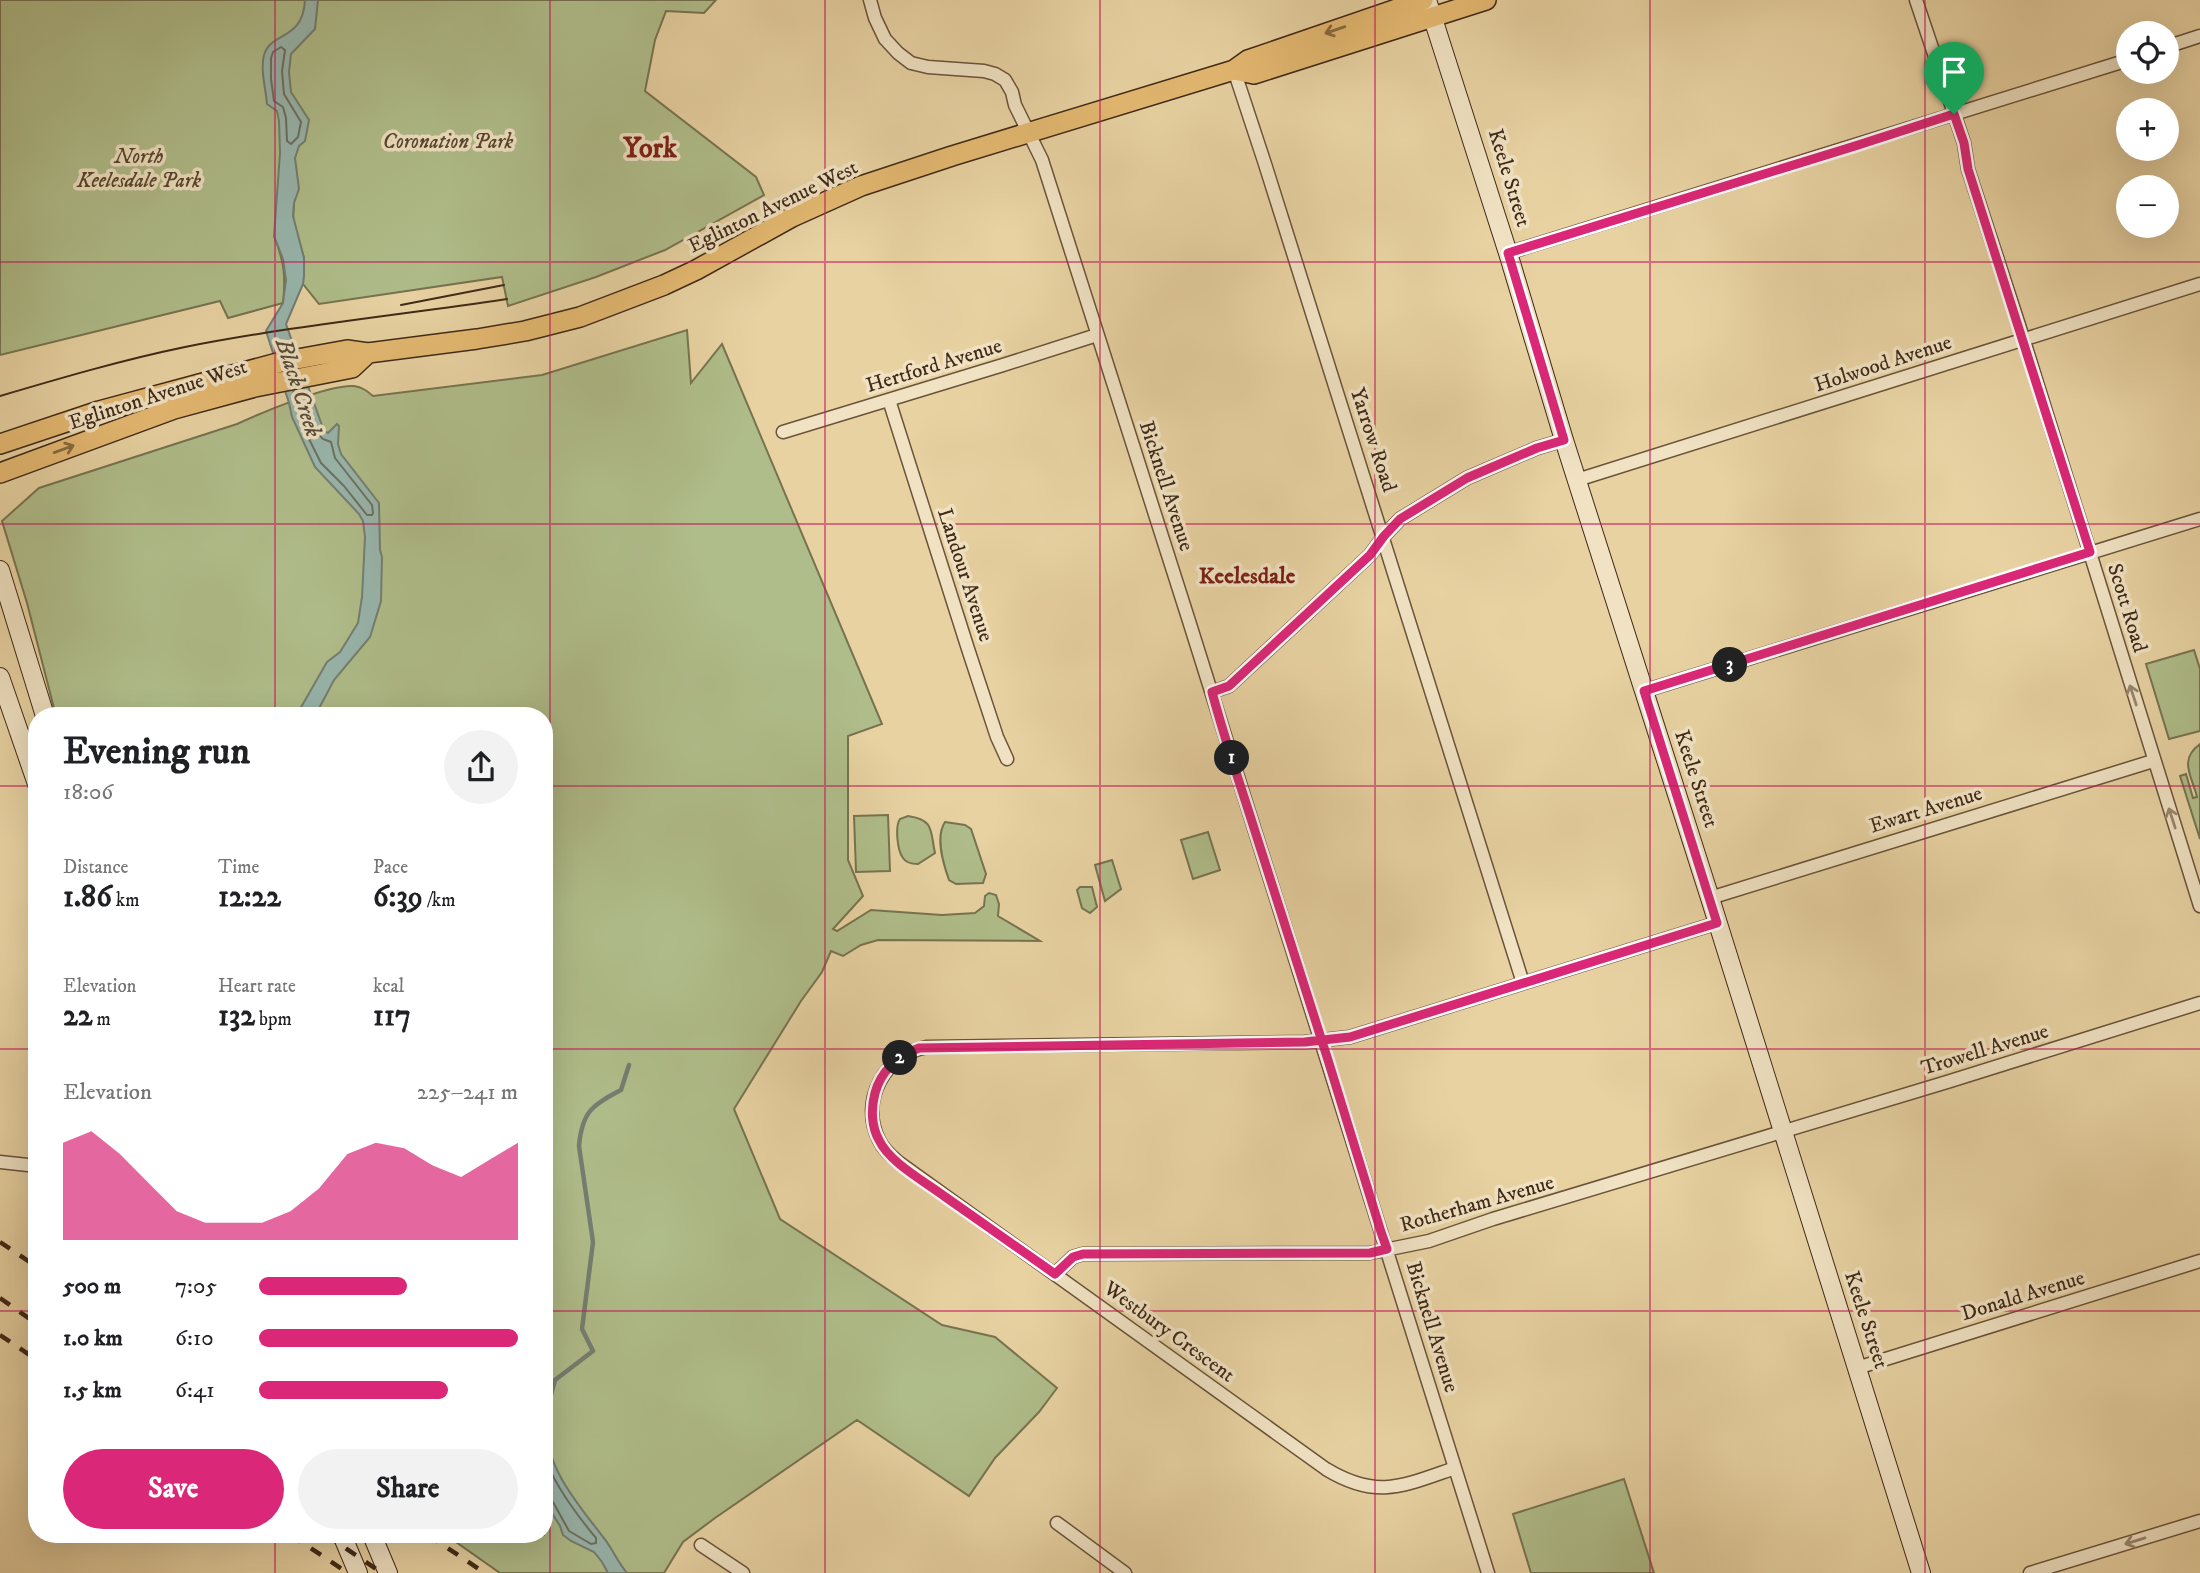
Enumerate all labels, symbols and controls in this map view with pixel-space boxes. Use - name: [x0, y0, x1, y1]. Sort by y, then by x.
- map controls: [2116, 21, 2179, 238]
- button: locate: [2116, 21, 2179, 84]
- one-way arrow: [1324, 25, 1346, 38]
- pin: [1924, 42, 1984, 114]
- icon: arrive: [1935, 53, 1973, 91]
- button: +: [2116, 98, 2179, 161]
- street label: Keele Street: [1482, 126, 1536, 230]
- park label: Coronation Park: [383, 129, 514, 155]
- district label: York: [622, 131, 678, 166]
- park label: North Keelesdale Park: [76, 144, 201, 194]
- street label: Eglinton Avenue West: [684, 154, 862, 259]
- button: −: [2116, 175, 2179, 238]
- street label: Holwood Avenue: [1811, 329, 1955, 398]
- street label: Hertford Avenue: [863, 333, 1005, 399]
- water label: Black Creek: [268, 334, 328, 441]
- street label: Eglinton Avenue West: [66, 354, 251, 436]
- street label: Yarrow Road: [1344, 385, 1402, 496]
- street label: Bicknell Avenue: [1133, 418, 1199, 555]
- one-way arrow: [53, 442, 75, 455]
- street label: Landour Avenue: [931, 505, 999, 645]
- street label: Scott Road: [2101, 560, 2153, 656]
- district label: Keelesdale: [1199, 562, 1296, 591]
- pin: 3: [1712, 648, 1748, 682]
- text: 3: [1726, 653, 1733, 676]
- one-way arrow: [2126, 685, 2139, 707]
- street label: Keele Street: [1668, 727, 1724, 831]
- text: Evening run: [63, 728, 250, 776]
- button: share: [444, 730, 518, 804]
- pin: 1: [1214, 740, 1250, 776]
- text: 1: [1228, 746, 1235, 769]
- text: 18:06: [63, 778, 113, 807]
- street label: Ewart Avenue: [1867, 780, 1986, 839]
- one-way arrow: [2164, 807, 2177, 829]
- text: Distance: [63, 856, 128, 879]
- text: Time: [218, 856, 259, 879]
- text: Pace: [373, 856, 408, 879]
- text: 1.86: [63, 879, 112, 916]
- text: 12:22: [218, 879, 281, 916]
- text: 6:39: [373, 879, 423, 916]
- text: km: [112, 889, 140, 912]
- text: /km: [423, 889, 456, 912]
- text: Elevation: [63, 975, 137, 998]
- text: Heart rate: [218, 975, 296, 998]
- text: kcal: [373, 975, 404, 998]
- text: 22: [63, 998, 92, 1035]
- text: 132: [218, 998, 255, 1035]
- text: 117: [373, 998, 411, 1035]
- text: m: [92, 1008, 111, 1031]
- text: bpm: [255, 1008, 292, 1031]
- street label: Trowell Avenue: [1918, 1018, 2052, 1082]
- pin: 2: [883, 1040, 918, 1076]
- text: 2: [895, 1046, 904, 1069]
- text: Elevation: [63, 1078, 152, 1107]
- text: 225–241 m: [417, 1078, 518, 1107]
- street label: Rotherham Avenue: [1397, 1170, 1557, 1238]
- street label: Bicknell Avenue: [1400, 1258, 1464, 1396]
- street label: Donald Avenue: [1958, 1265, 2088, 1327]
- street label: Keele Street: [1838, 1268, 1894, 1372]
- text: 500 m: [63, 1272, 121, 1301]
- text: 7:05: [175, 1272, 217, 1301]
- street label: Westbury Crescent: [1098, 1275, 1240, 1388]
- text: 1.0 km: [63, 1324, 123, 1353]
- text: 6:10: [175, 1324, 214, 1353]
- text: 1.5 km: [63, 1376, 122, 1405]
- text: 6:41: [175, 1376, 215, 1405]
- button: Save: [63, 1449, 284, 1529]
- button: Share: [298, 1449, 518, 1529]
- one-way arrow: [2124, 1535, 2146, 1548]

